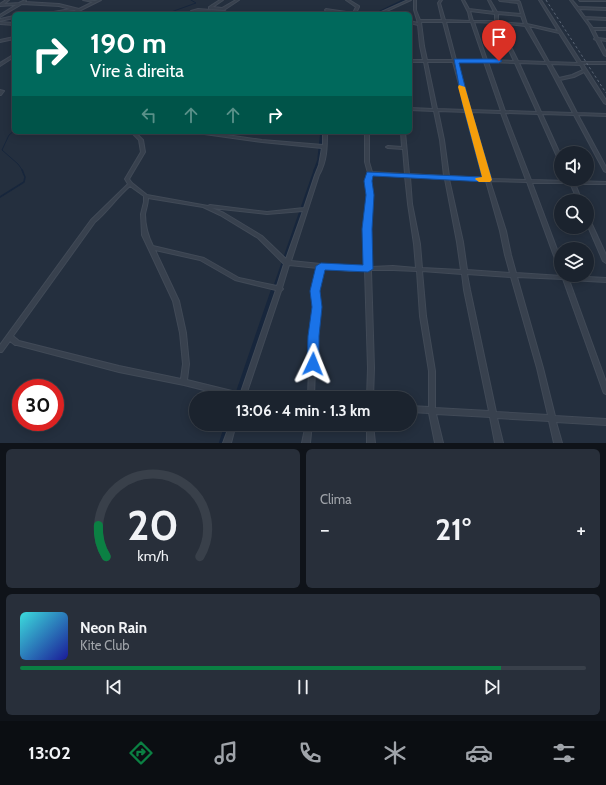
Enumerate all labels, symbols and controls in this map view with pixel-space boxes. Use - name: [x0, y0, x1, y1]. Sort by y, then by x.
- pin: [482, 20, 516, 61]
- text: 190 m: [90, 26, 166, 60]
- icon: arrive: [488, 26, 510, 48]
- icon: right: [24, 28, 76, 80]
- text: Vire à direita: [90, 60, 184, 82]
- icon: left: [138, 104, 160, 126]
- icon: ahead: [180, 104, 202, 126]
- icon: ahead: [222, 104, 244, 126]
- icon: right: [264, 104, 286, 126]
- map controls: [554, 146, 594, 282]
- button: sound: [554, 146, 594, 186]
- button: search: [554, 194, 594, 234]
- button: layers: [554, 242, 594, 282]
- position arrow: [292, 343, 334, 385]
- speed limit sign: 30: [12, 379, 64, 431]
- text: 13:06 · 4 min · 1.3 km: [236, 402, 370, 420]
- text: Clima: [320, 491, 351, 507]
- text: 20: [127, 499, 179, 549]
- text: 21°: [435, 511, 471, 548]
- text: −: [320, 516, 330, 543]
- text: +: [576, 516, 586, 543]
- text: km/h: [137, 546, 169, 564]
- text: Neon Rain: [80, 619, 147, 637]
- text: Kite Club: [80, 637, 129, 653]
- icon: previous: [103, 676, 125, 698]
- icon: pause: [292, 676, 314, 698]
- icon: next: [481, 676, 503, 698]
- icon: directions: [127, 739, 155, 767]
- icon: music: [212, 739, 240, 767]
- icon: phone: [296, 739, 324, 767]
- icon: climate: [381, 739, 409, 767]
- icon: car: [465, 739, 493, 767]
- icon: filters: [550, 739, 578, 767]
- text: 13:02: [28, 742, 71, 764]

